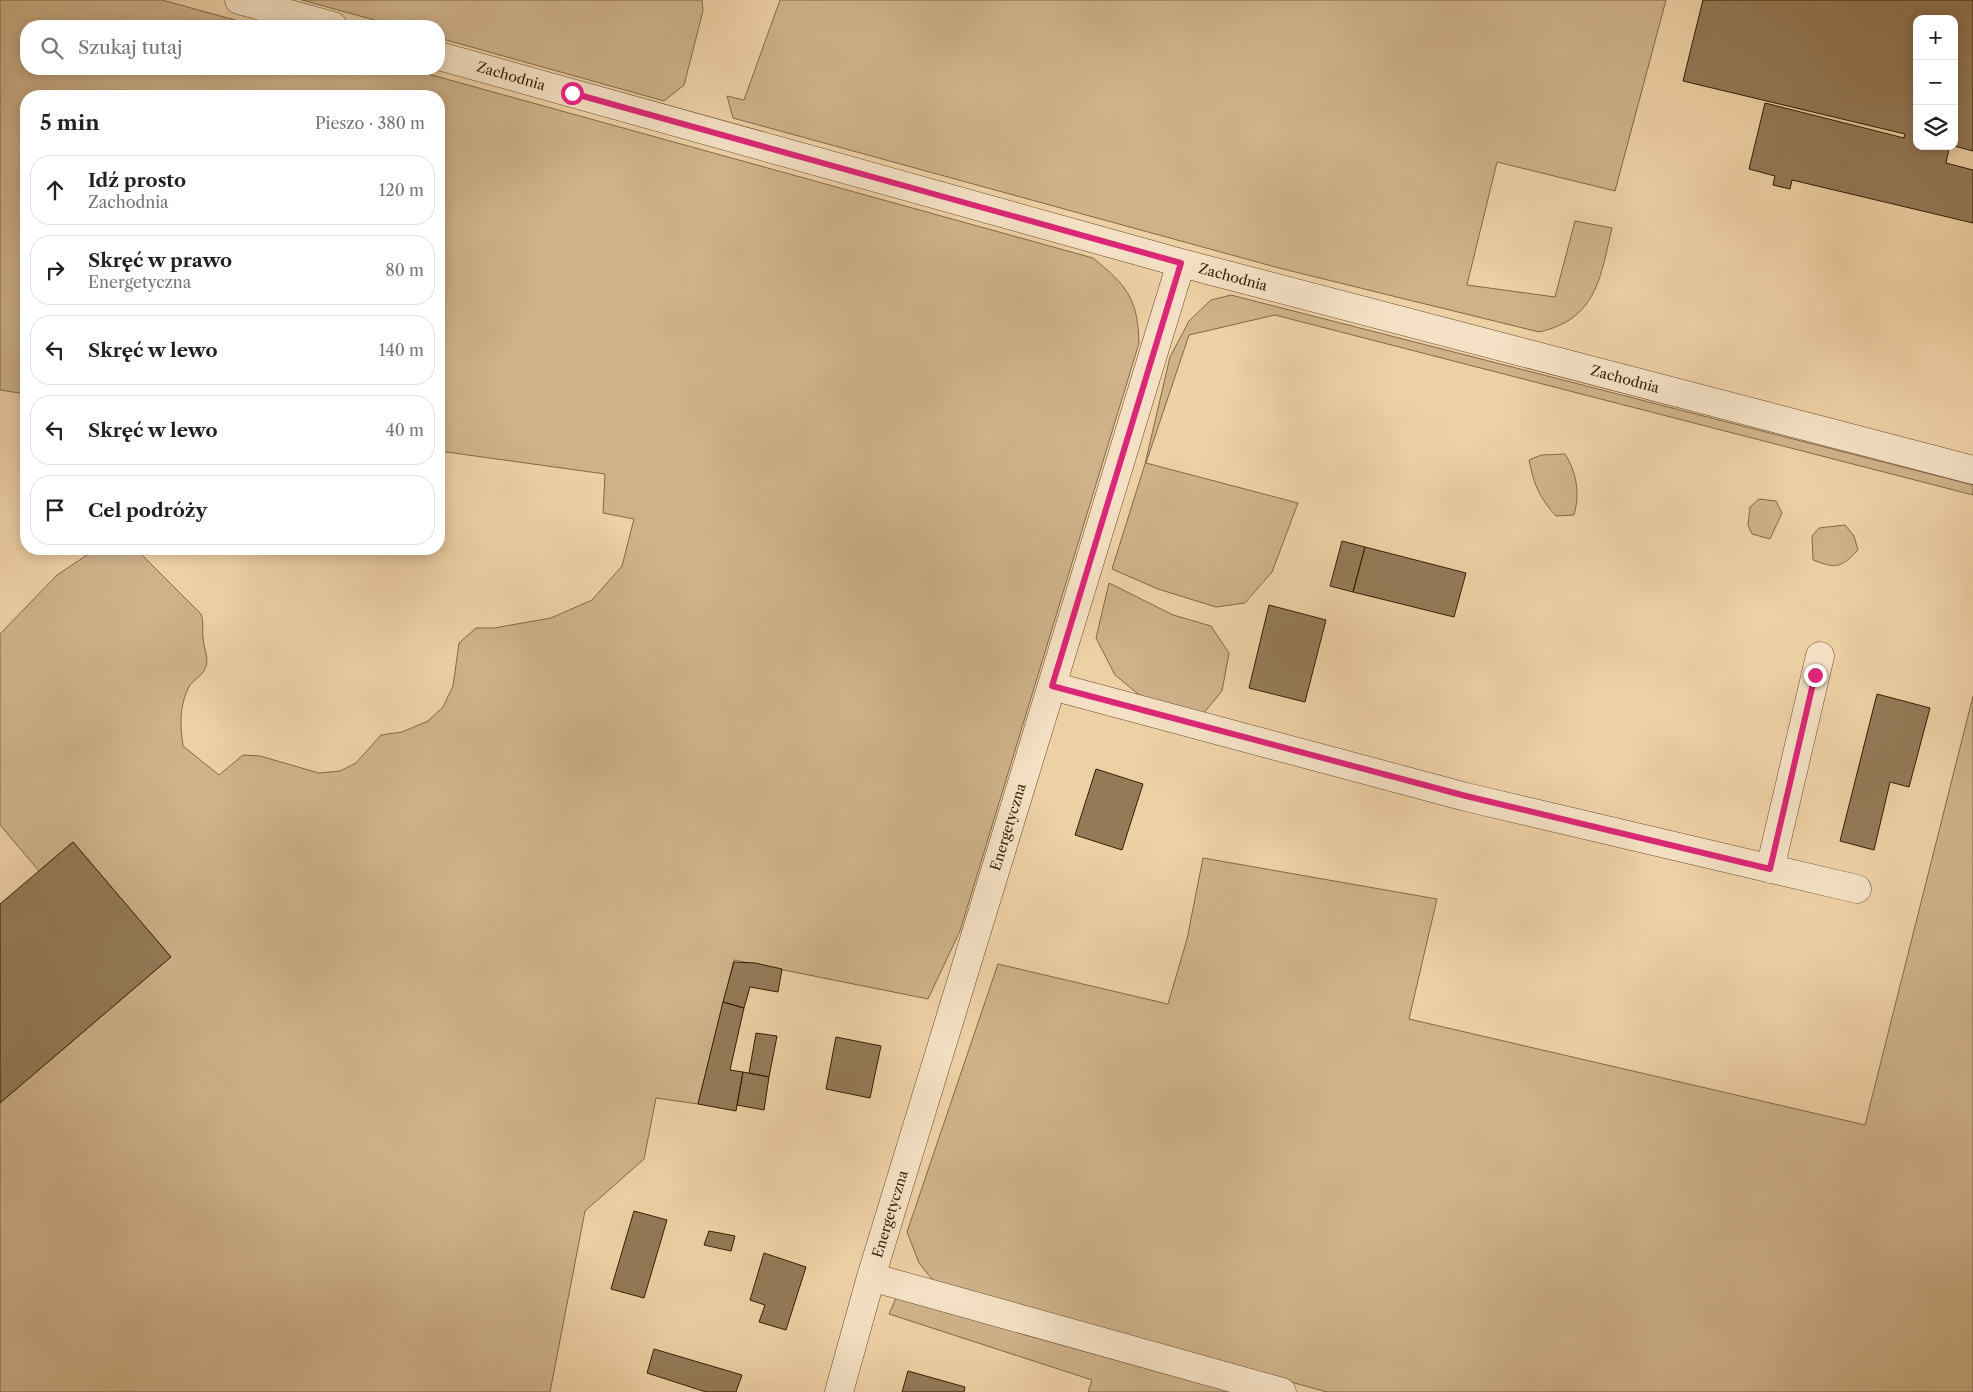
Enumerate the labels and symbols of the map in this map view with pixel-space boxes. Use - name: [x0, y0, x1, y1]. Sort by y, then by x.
- street label: Zachodnia: [475, 58, 548, 95]
- route start: [561, 82, 584, 105]
- street label: Zachodnia: [1197, 259, 1270, 295]
- street label: Zachodnia: [1589, 361, 1662, 397]
- route end: [1804, 664, 1827, 687]
- street label: Energetyczna: [986, 781, 1030, 873]
- street label: Energetyczna: [868, 1168, 912, 1260]

